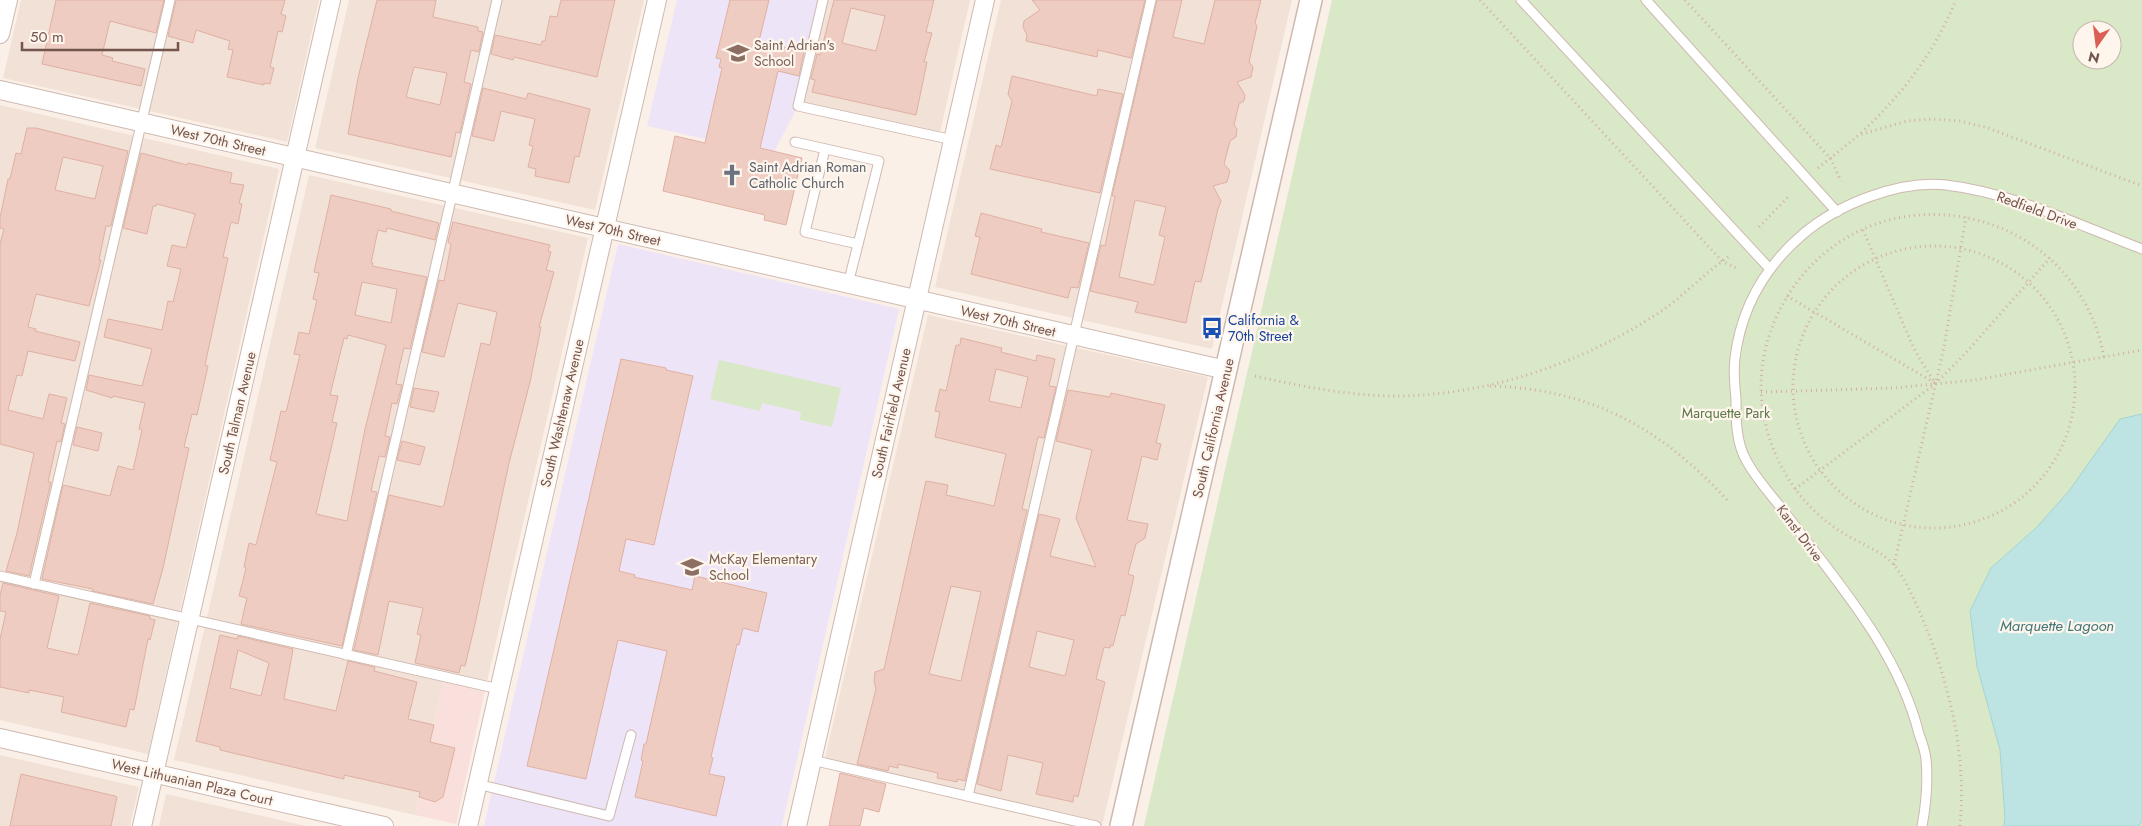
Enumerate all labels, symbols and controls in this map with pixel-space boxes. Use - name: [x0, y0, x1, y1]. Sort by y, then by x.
- scale bar: [22, 20, 179, 52]
- north arrow: [2072, 20, 2122, 70]
- text: 50 m: [30, 26, 64, 48]
- place label: Saint Adrian's School: [754, 35, 835, 71]
- school or university icon: Saint Adrian's School: [725, 40, 751, 66]
- text: N: [2086, 47, 2102, 69]
- street label: West 70th Street: [168, 119, 268, 161]
- place label: Saint Adrian Roman Catholic Church: [749, 157, 866, 193]
- church icon: Saint Adrian Roman Catholic Church: [719, 162, 745, 188]
- street label: Redfield Drive: [1994, 186, 2080, 234]
- street label: West 70th Street: [563, 209, 663, 251]
- street label: West 70th Street: [958, 300, 1058, 342]
- place label: California & 70th Street: [1228, 310, 1300, 346]
- bus stop icon: California & 70th Street: [1199, 315, 1225, 341]
- street label: South Washtenaw Avenue: [535, 337, 589, 489]
- street label: South Fairfield Avenue: [866, 346, 916, 480]
- street label: South Talman Avenue: [213, 350, 261, 476]
- street label: South California Avenue: [1187, 356, 1239, 500]
- park label: Marquette Park: [1682, 403, 1771, 423]
- street label: Kanst Drive: [1772, 500, 1828, 566]
- place label: McKay Elementary School: [709, 549, 818, 585]
- school or university icon: McKay Elementary School: [679, 554, 705, 580]
- water label: Marquette Lagoon: [2000, 615, 2114, 637]
- street label: West Lithuanian Plaza Court: [109, 754, 275, 810]

